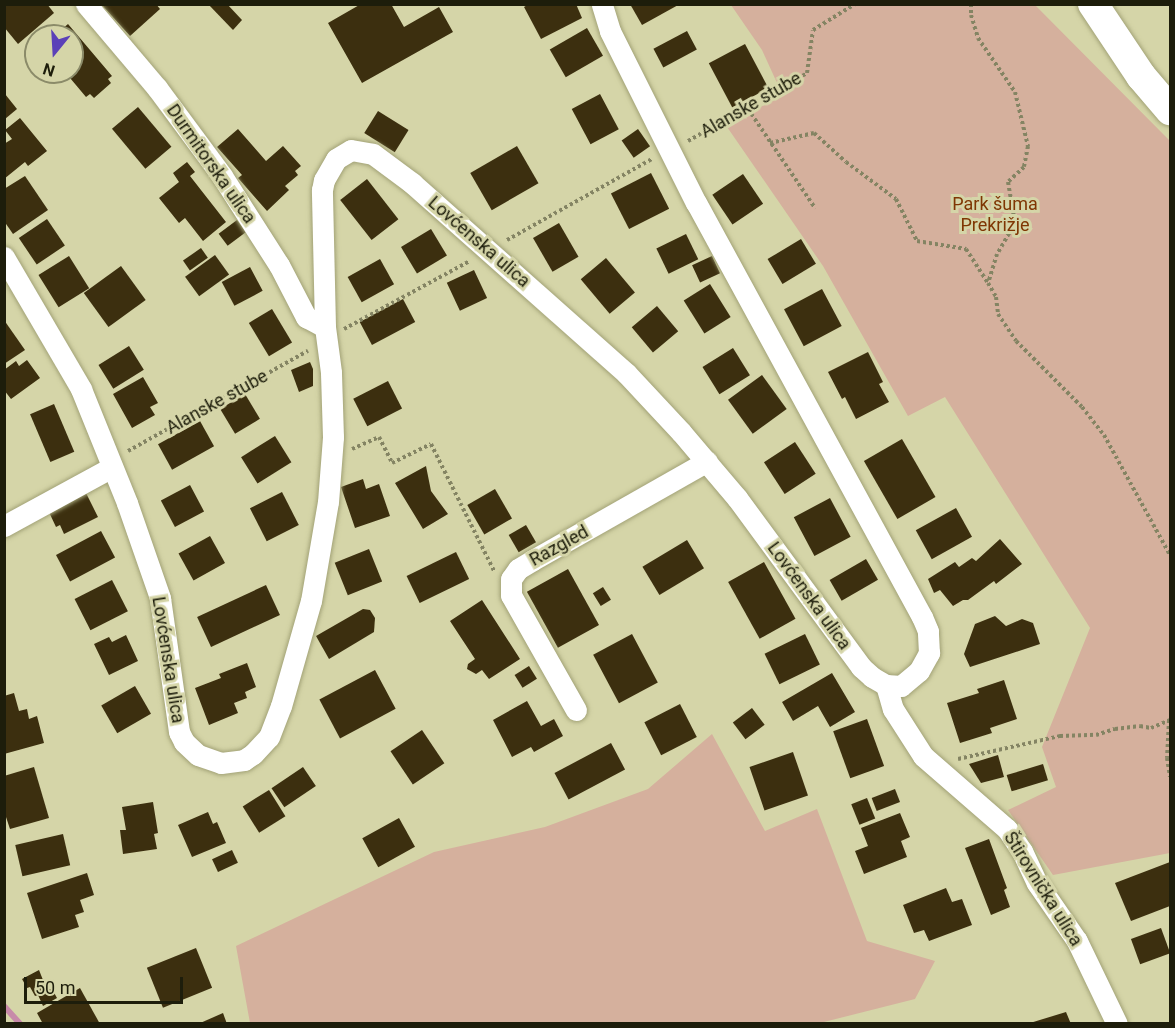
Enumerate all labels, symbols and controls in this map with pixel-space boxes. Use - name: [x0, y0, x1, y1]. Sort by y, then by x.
- north arrow: [24, 24, 84, 84]
- text: N: [41, 59, 57, 80]
- street label: Alanske stube: [697, 67, 805, 143]
- street label: Durmitorska ulica: [162, 100, 260, 228]
- street label: Lovćenska ulica: [424, 192, 534, 292]
- park label: Park šuma Prekrižje: [952, 194, 1038, 236]
- street label: Alanske stube: [162, 365, 272, 439]
- street label: Razgled: [526, 521, 592, 571]
- street label: Lovćenska ulica: [763, 538, 855, 654]
- street label: Lovćenska ulica: [147, 595, 189, 725]
- street label: Štirovnička ulica: [999, 828, 1087, 950]
- scale bar: [27, 965, 186, 1003]
- text: 50 m: [35, 977, 75, 998]

